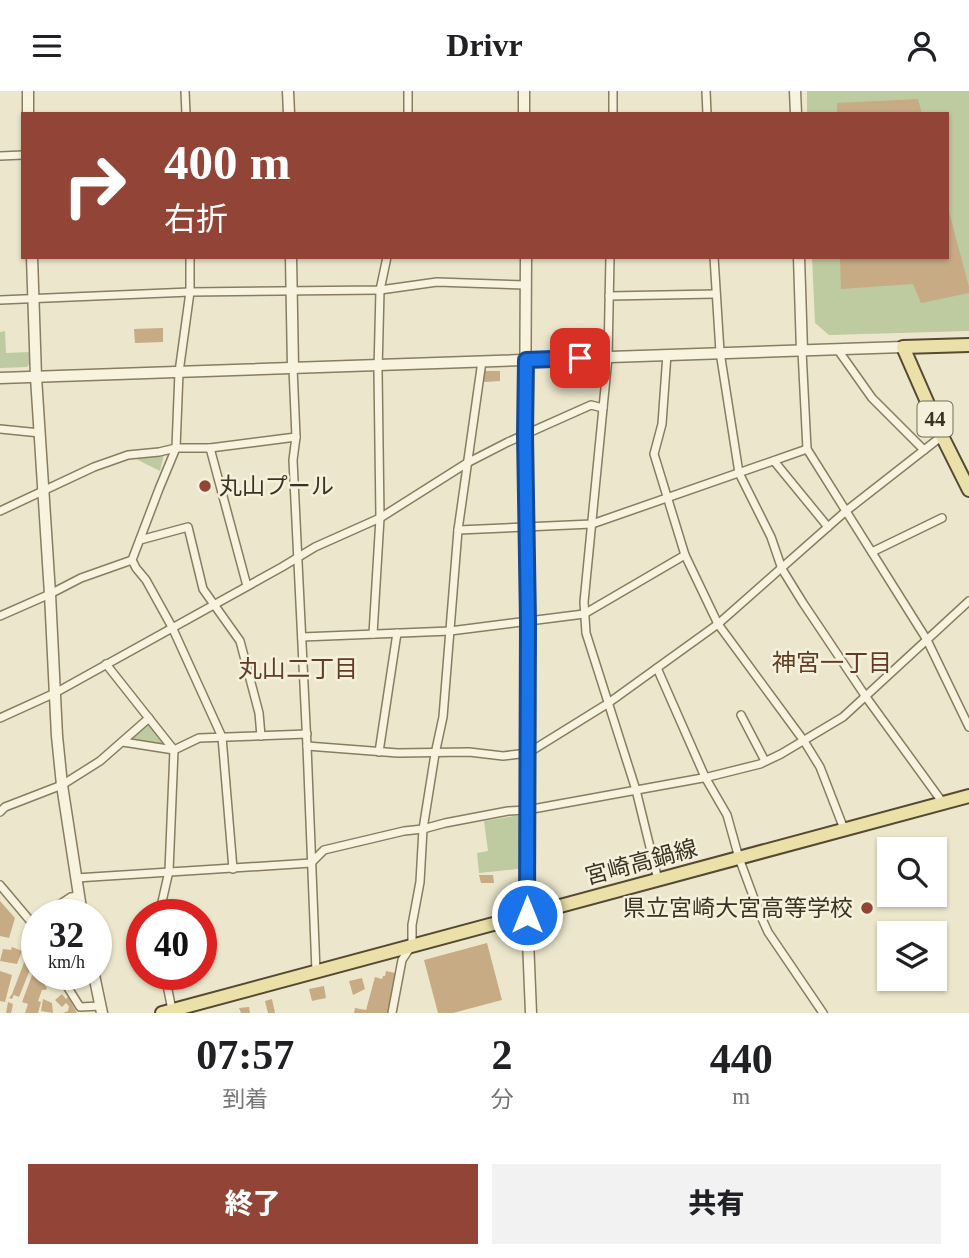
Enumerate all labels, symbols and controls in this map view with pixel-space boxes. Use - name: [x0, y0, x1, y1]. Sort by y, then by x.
- icon: menu: [28, 27, 66, 65]
- text: Drivr: [446, 27, 523, 63]
- icon: person: [903, 27, 941, 65]
- text: 400 m: [164, 135, 291, 190]
- icon: right: [49, 140, 140, 231]
- text: 右折: [164, 201, 228, 237]
- pin: [550, 328, 610, 388]
- icon: arrive: [561, 339, 599, 377]
- road number: 44: [918, 401, 953, 437]
- place label: 丸山プール: [219, 474, 334, 499]
- marker: 丸山プール: [197, 478, 213, 494]
- district label: 神宮一丁目: [772, 650, 892, 676]
- district label: 丸山二丁目: [238, 656, 358, 682]
- street label: 宮崎高鍋線: [582, 836, 700, 889]
- map controls: [877, 837, 947, 991]
- button: search: [877, 837, 947, 907]
- position arrow: [490, 878, 564, 952]
- place label: 県立宮崎大宮高等学校: [623, 896, 853, 921]
- speed limit sign: 40: [126, 899, 217, 990]
- marker: 県立宮崎大宮高等学校: [859, 900, 875, 916]
- text: 32: [49, 916, 84, 955]
- button: layers: [877, 921, 947, 991]
- text: km/h: [48, 952, 85, 972]
- text: 07:57: [196, 1032, 294, 1078]
- text: 2: [492, 1032, 513, 1078]
- text: 440: [710, 1036, 773, 1082]
- text: m: [732, 1084, 750, 1109]
- text: 到着: [222, 1087, 268, 1112]
- text: 分: [491, 1087, 514, 1112]
- button: 終了: [28, 1164, 478, 1244]
- button: 共有: [492, 1164, 941, 1244]

